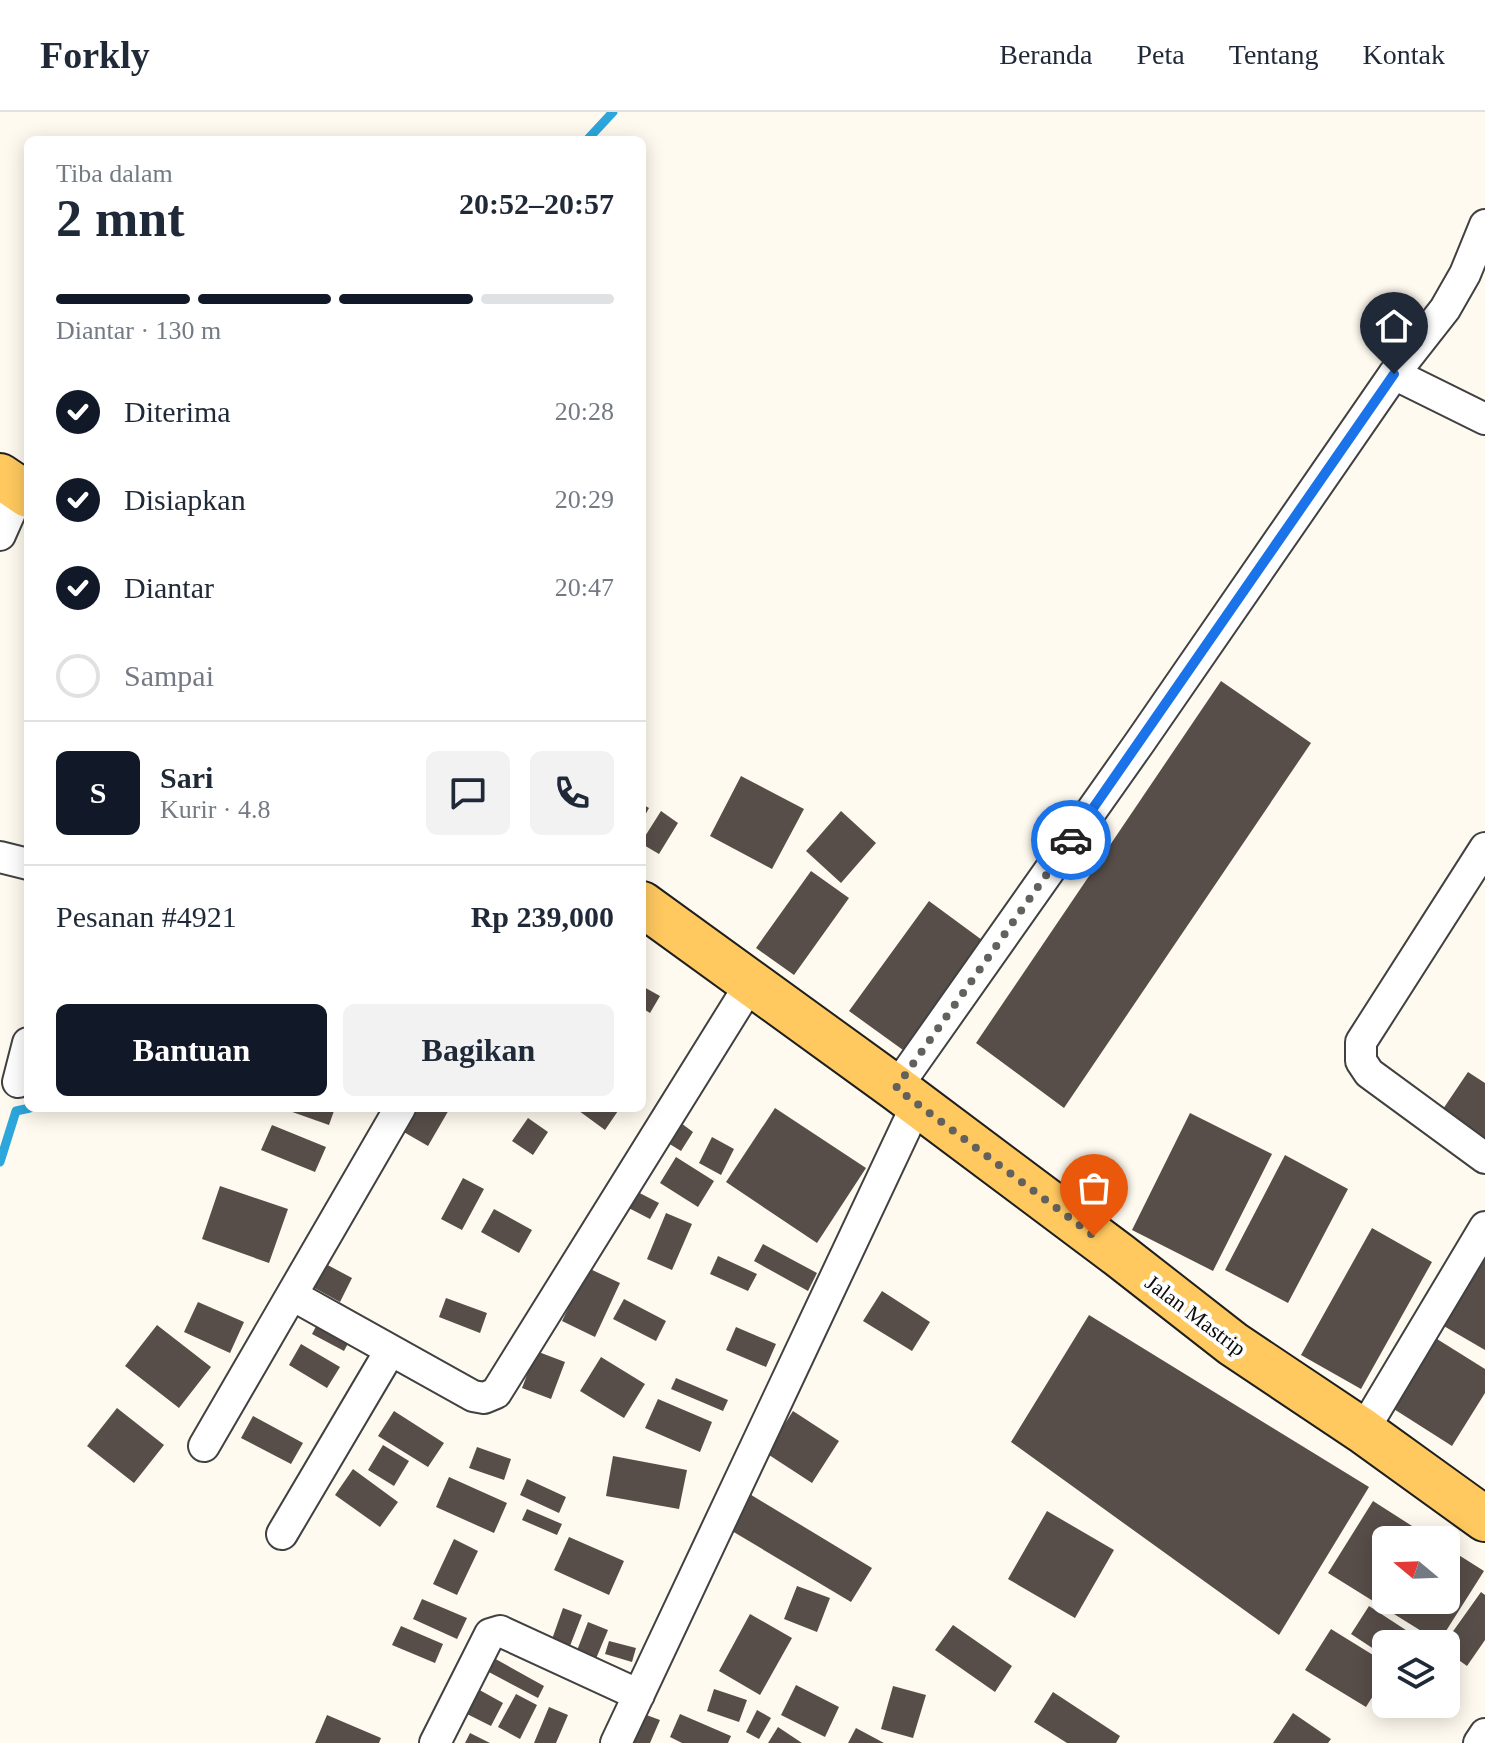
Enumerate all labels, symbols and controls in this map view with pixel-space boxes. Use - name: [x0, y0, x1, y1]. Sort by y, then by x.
- text: Forkly: [40, 34, 150, 76]
- text: Beranda: [999, 39, 1093, 70]
- text: Peta: [1137, 39, 1185, 70]
- text: Tentang: [1229, 39, 1319, 70]
- text: Kontak: [1363, 39, 1445, 70]
- text: Tiba dalam: [56, 159, 173, 188]
- text: 20:52–20:57: [459, 187, 614, 220]
- text: 2 mnt: [56, 190, 185, 247]
- pin: [1360, 292, 1428, 374]
- icon: home: [1372, 304, 1416, 348]
- text: Diantar · 130 m: [56, 316, 221, 345]
- icon: check: [56, 390, 100, 434]
- text: Diterima: [124, 395, 231, 428]
- text: 20:28: [555, 397, 614, 426]
- icon: check: [56, 478, 100, 522]
- text: Disiapkan: [124, 483, 246, 516]
- text: 20:29: [555, 485, 614, 514]
- icon: check: [56, 566, 100, 610]
- text: Diantar: [124, 571, 214, 604]
- text: 20:47: [555, 573, 614, 602]
- text: Sampai: [124, 659, 214, 692]
- button: chat: [426, 751, 510, 835]
- button: phone: [530, 751, 614, 835]
- text: Sari: [160, 761, 213, 794]
- text: S: [90, 776, 106, 809]
- text: Kurir · 4.8: [160, 795, 270, 824]
- courier: [1031, 800, 1111, 880]
- icon: car: [1049, 818, 1093, 862]
- text: Pesanan #4921: [56, 900, 237, 933]
- text: Rp 239,000: [471, 900, 614, 933]
- button: Bantuan: [56, 1004, 327, 1096]
- button: Bagikan: [343, 1004, 614, 1096]
- pin: [1060, 1154, 1128, 1236]
- icon: bag: [1072, 1166, 1116, 1210]
- street label: Jalan Mastrip: [1141, 1270, 1251, 1361]
- north arrow: [1372, 1526, 1460, 1614]
- map controls: [1372, 1526, 1460, 1718]
- button: layers: [1372, 1630, 1460, 1718]

